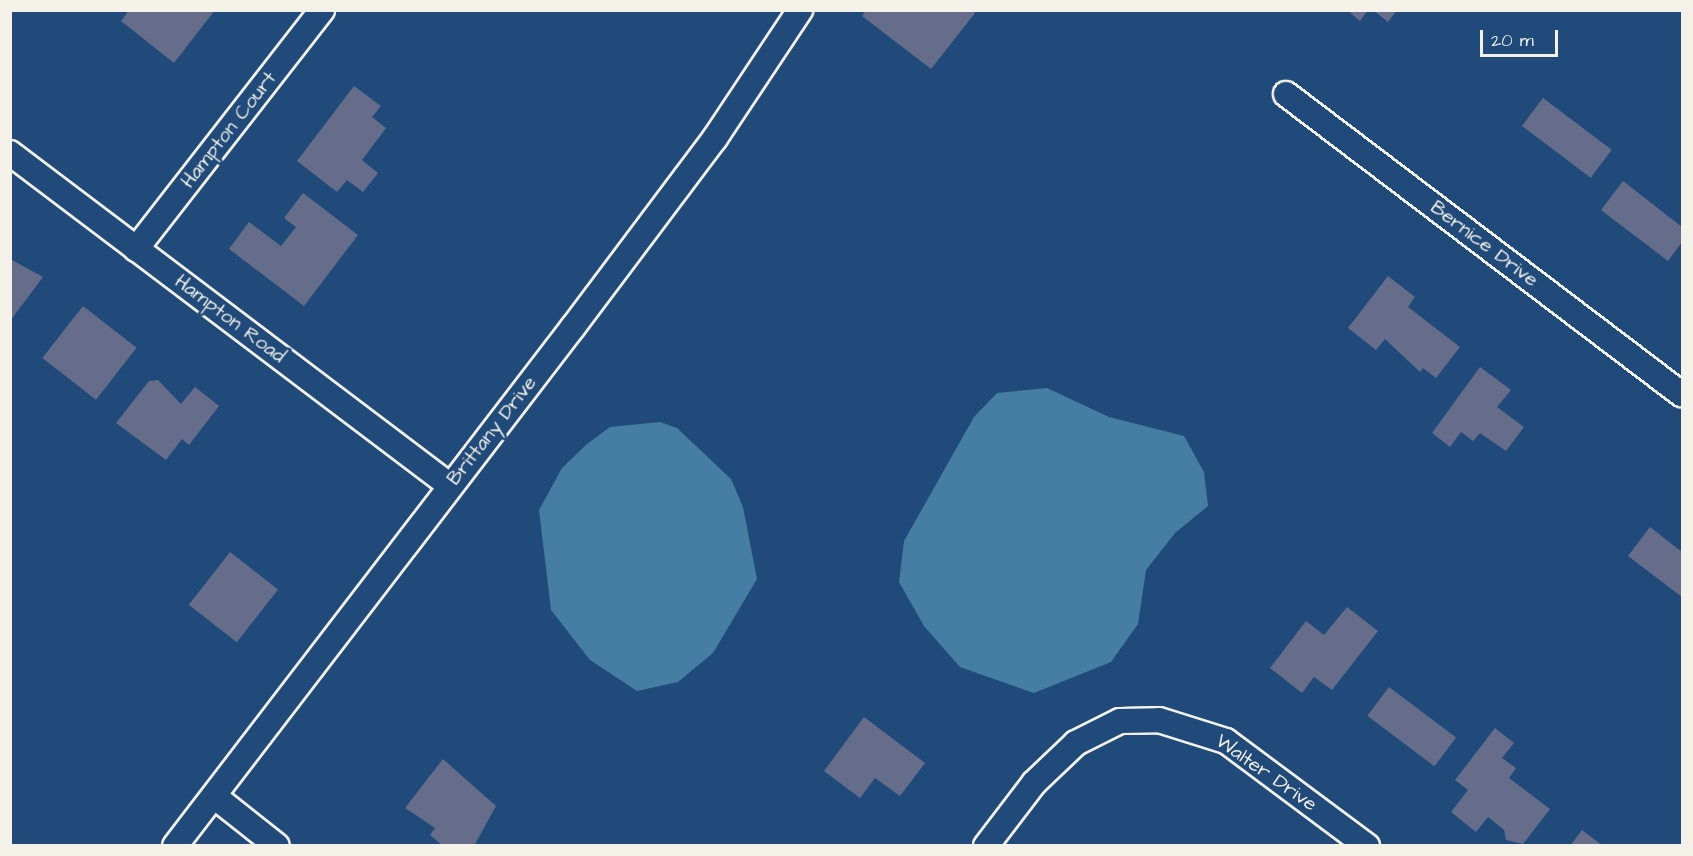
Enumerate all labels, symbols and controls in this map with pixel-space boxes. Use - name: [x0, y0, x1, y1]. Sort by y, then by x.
- scale bar: [1483, 18, 1561, 56]
- text: 20 m: [1491, 28, 1534, 53]
- street label: Hampton Court: [176, 67, 282, 193]
- street label: Bernice Drive: [1425, 196, 1543, 292]
- street label: Hampton Road: [170, 270, 290, 368]
- street label: Brittany Drive: [442, 372, 542, 490]
- street label: Walter Drive: [1211, 729, 1321, 817]

